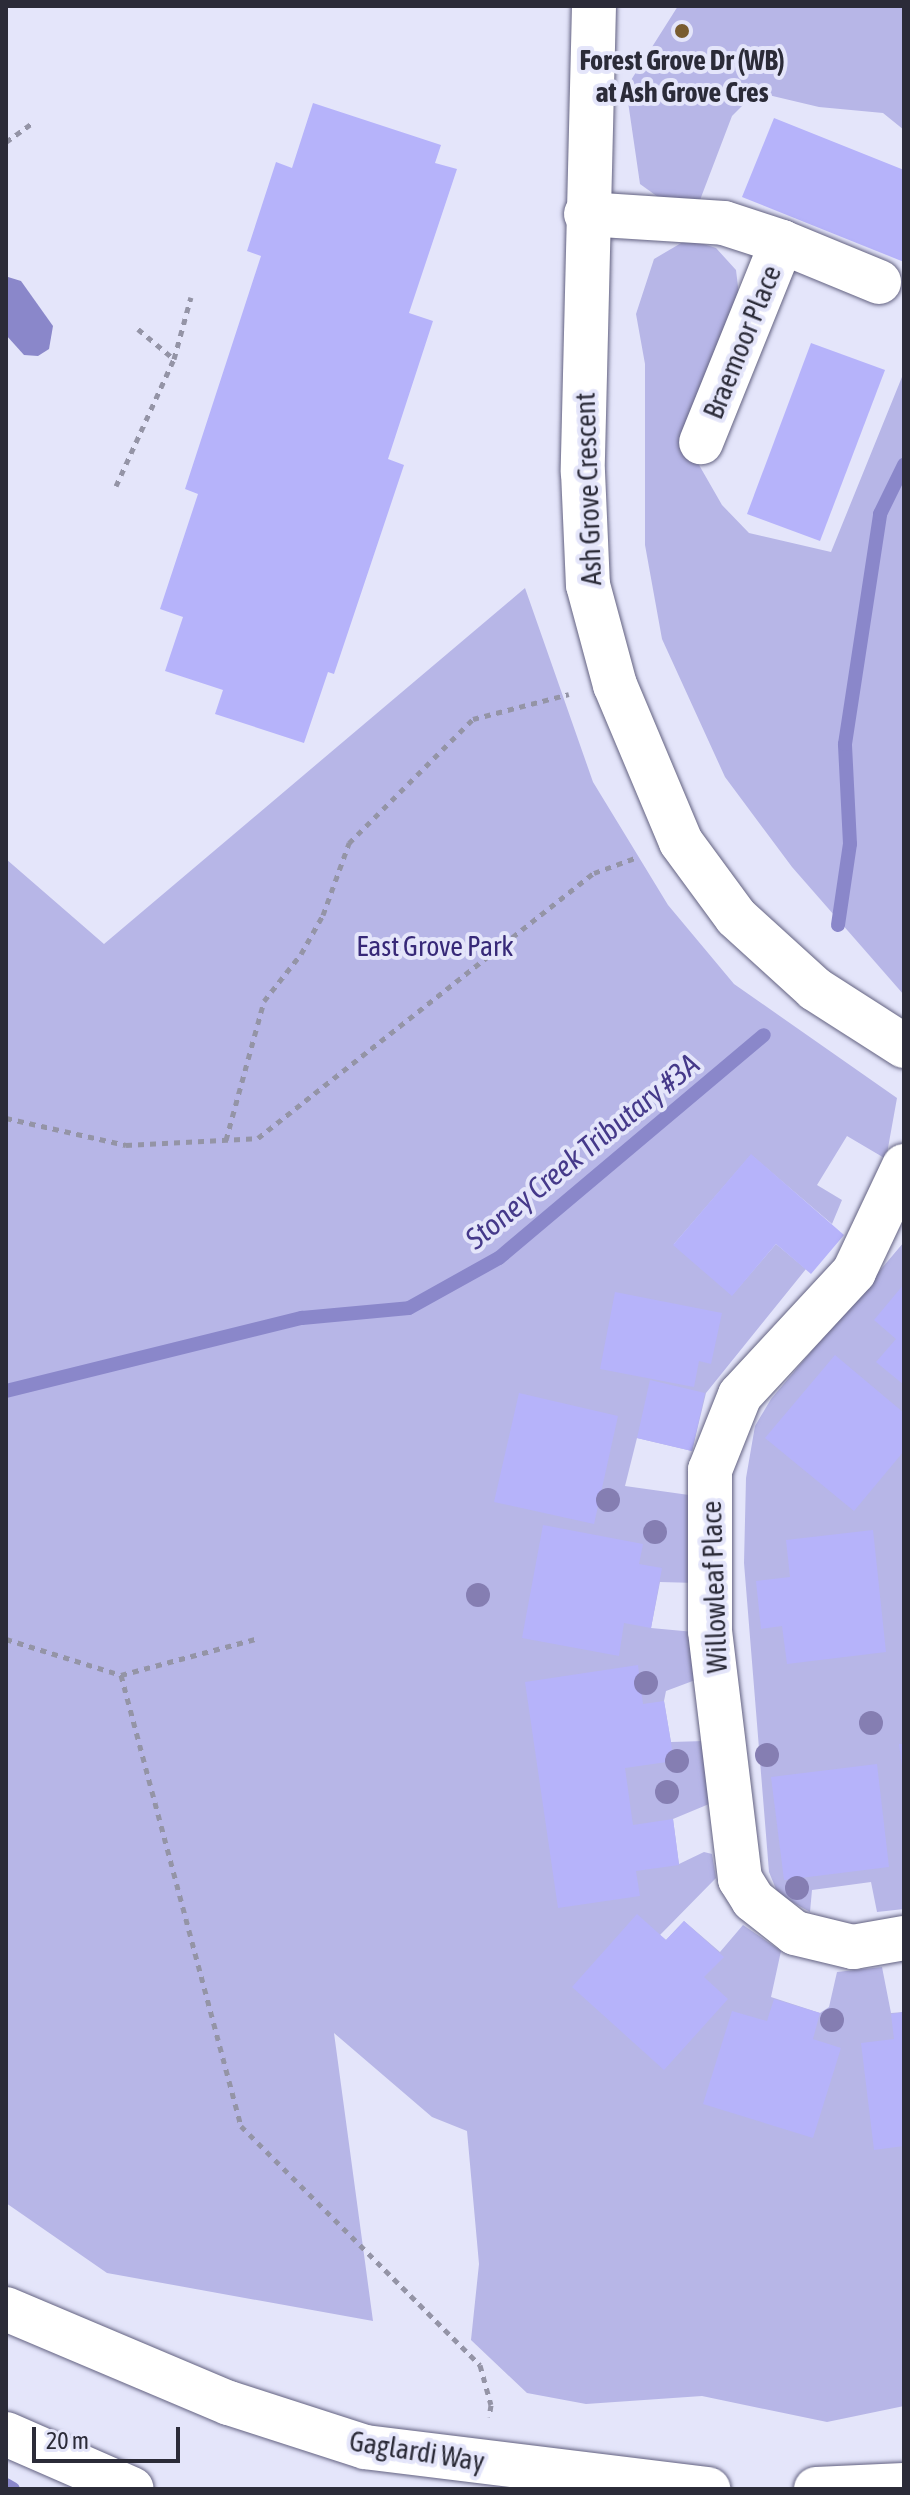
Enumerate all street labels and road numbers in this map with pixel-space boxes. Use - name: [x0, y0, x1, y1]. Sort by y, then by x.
- street label: Braemoor Place: [696, 260, 788, 424]
- street label: Ash Grove Crescent: [568, 392, 608, 586]
- street label: Willowleaf Place: [694, 1500, 734, 1674]
- street label: Gaglardi Way: [347, 2424, 487, 2478]

